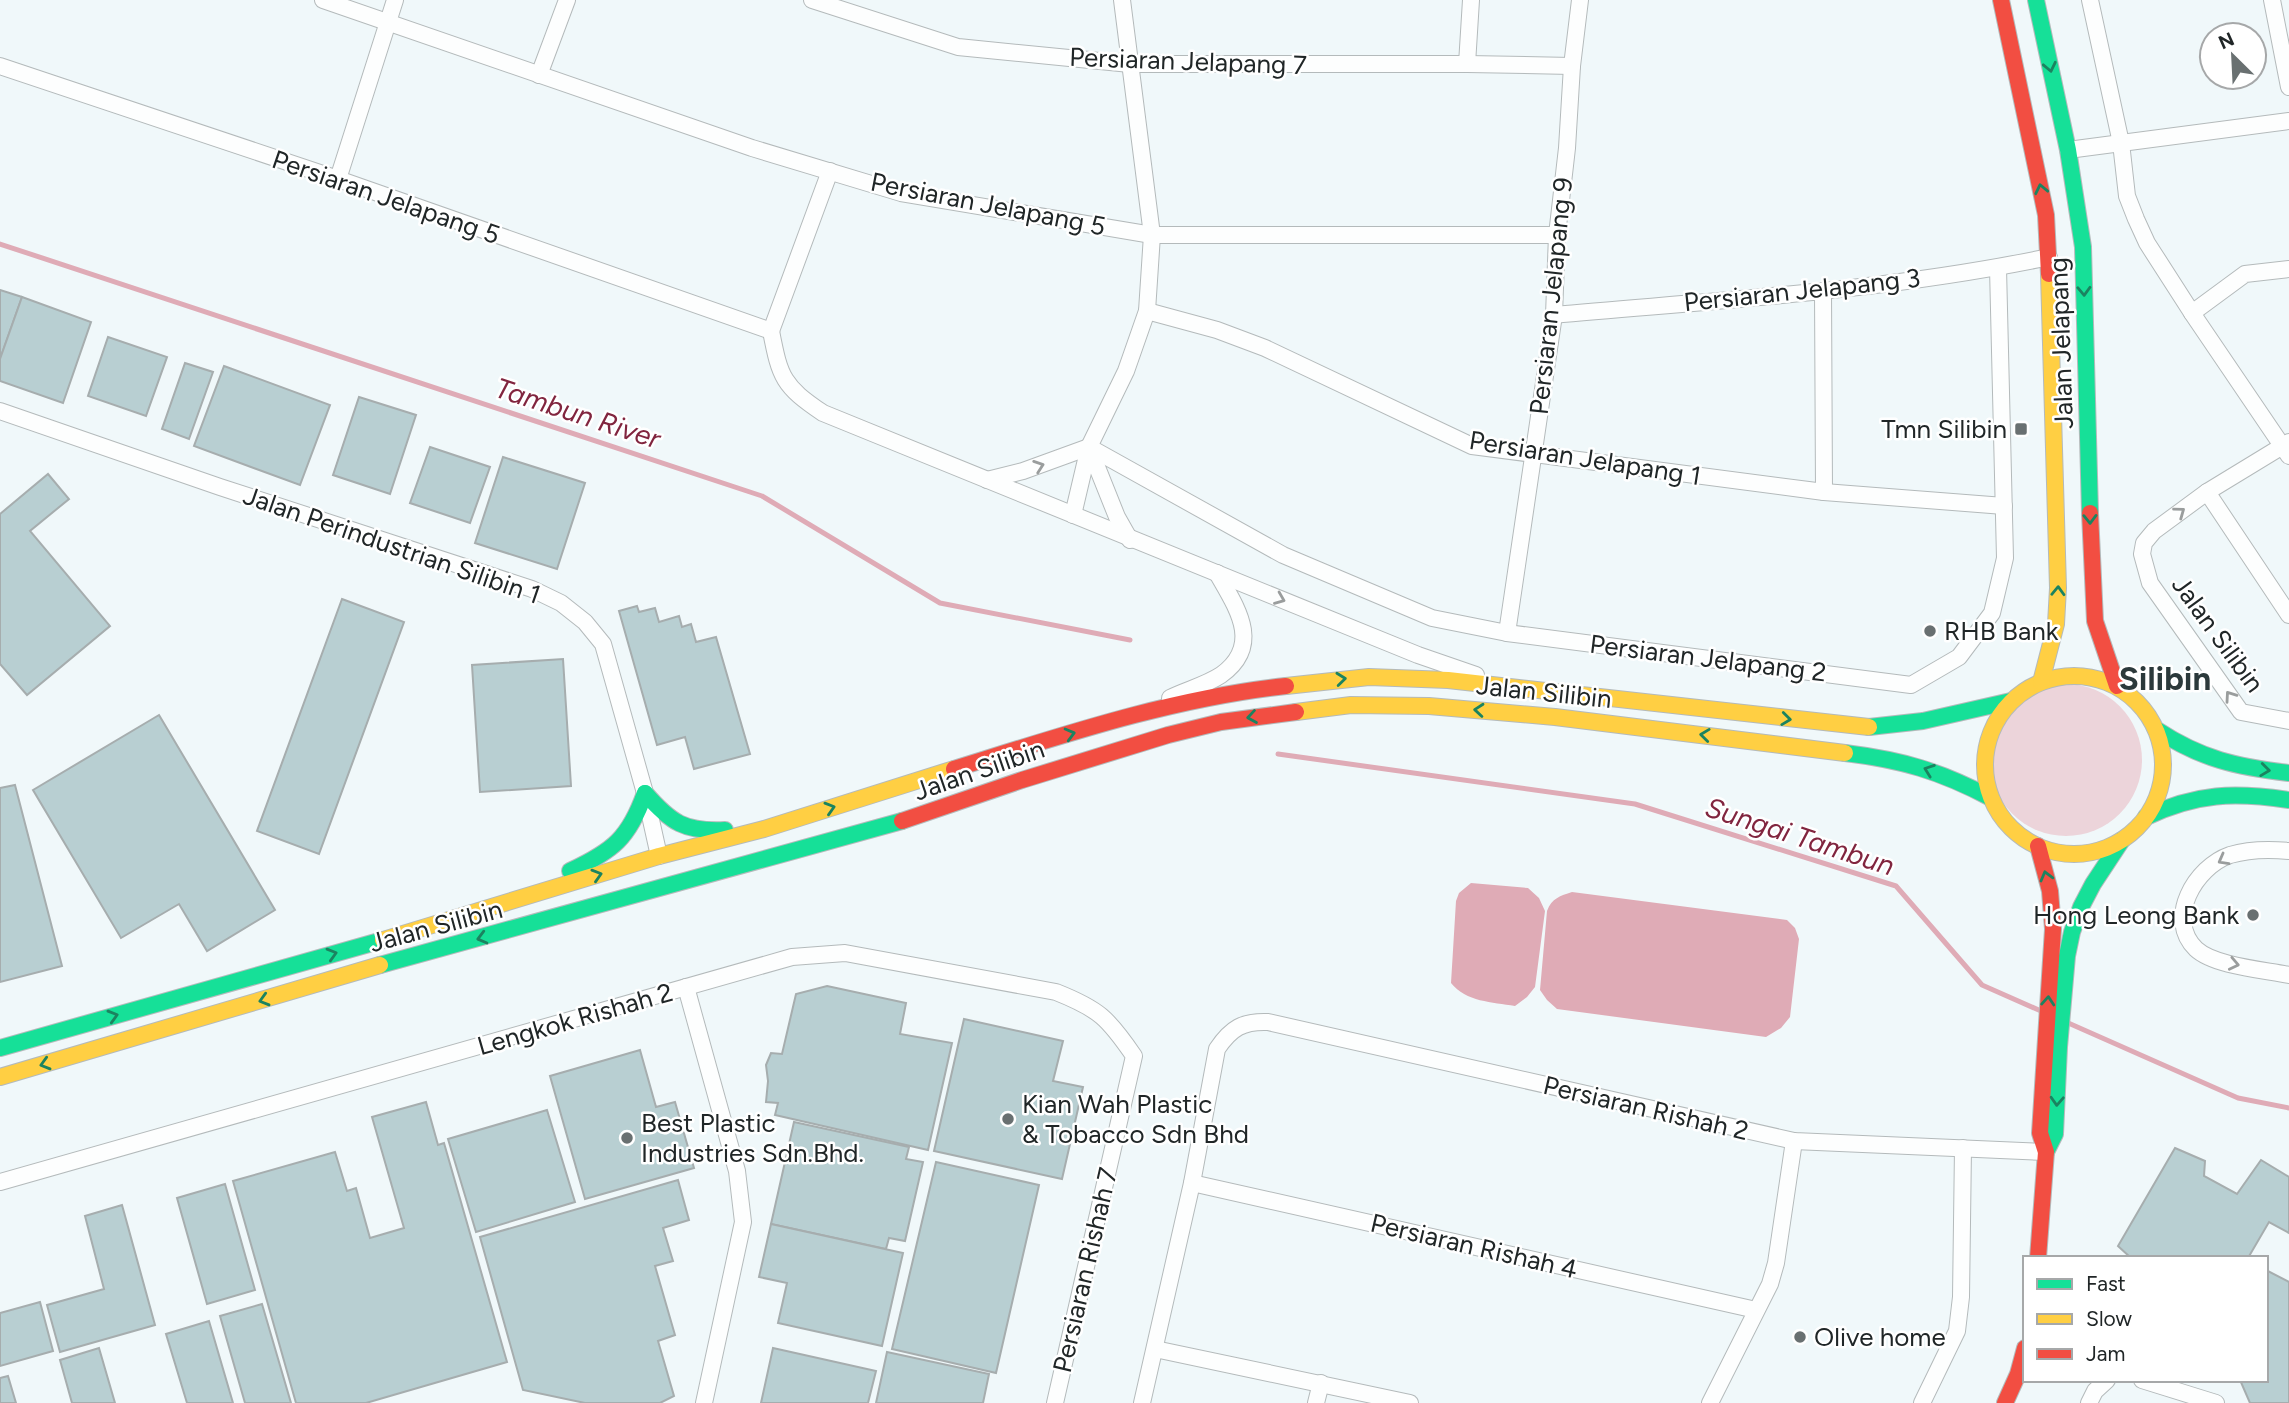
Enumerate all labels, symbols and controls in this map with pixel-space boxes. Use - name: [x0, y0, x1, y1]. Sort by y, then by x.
- north arrow: [2198, 21, 2268, 91]
- text: N: [2215, 27, 2238, 54]
- street label: Persiaran Jelapang 7: [1069, 41, 1307, 81]
- one-way arrow: [2042, 61, 2057, 73]
- street label: Persiaran Jelapang 5: [268, 143, 504, 251]
- street label: Persiaran Jelapang 5: [868, 166, 1108, 242]
- street label: Persiaran Jelapang 9: [1523, 176, 1579, 416]
- one-way arrow: [2034, 183, 2049, 195]
- street label: Jalan Jelapang: [2042, 257, 2080, 429]
- street label: Persiaran Jelapang 3: [1682, 262, 1922, 318]
- one-way arrow: [2076, 287, 2092, 297]
- water label: Tambun River: [491, 370, 666, 456]
- place label: Tmn Silibin: [1881, 413, 2007, 445]
- marker: Tmn Silibin: [2013, 421, 2029, 437]
- street label: Persiaran Jelapang 1: [1467, 424, 1703, 492]
- one-way arrow: [1032, 460, 1045, 474]
- street label: Jalan Perindustrian Silibin 1: [239, 479, 545, 611]
- one-way arrow: [2172, 508, 2184, 520]
- one-way arrow: [2082, 514, 2098, 525]
- street label: Jalan Silibin: [2165, 570, 2271, 698]
- one-way arrow: [2050, 586, 2065, 597]
- one-way arrow: [1273, 591, 1285, 605]
- place label: RHB Bank: [1944, 615, 2059, 647]
- marker: RHB Bank: [1922, 623, 1938, 639]
- street label: Persiaran Jelapang 2: [1588, 628, 1828, 688]
- district label: Silibin: [2119, 658, 2211, 698]
- street label: Jalan Silibin: [1475, 669, 1613, 715]
- one-way arrow: [1335, 672, 1347, 687]
- one-way arrow: [2226, 691, 2238, 704]
- one-way arrow: [1473, 703, 1484, 718]
- one-way arrow: [1246, 709, 1258, 724]
- one-way arrow: [1781, 711, 1792, 726]
- one-way arrow: [1064, 727, 1076, 742]
- one-way arrow: [1699, 728, 1711, 743]
- street label: Jalan Silibin: [909, 733, 1049, 807]
- one-way arrow: [2259, 762, 2270, 777]
- one-way arrow: [1924, 764, 1936, 778]
- water label: Sungai Tambun: [1701, 789, 1899, 883]
- one-way arrow: [823, 802, 835, 817]
- one-way arrow: [2218, 852, 2231, 865]
- one-way arrow: [590, 869, 602, 884]
- one-way arrow: [2040, 870, 2055, 882]
- street label: Jalan Silibin: [366, 893, 506, 959]
- place label: Hong Leong Bank: [2033, 899, 2239, 931]
- marker: Hong Leong Bank: [2245, 907, 2261, 923]
- one-way arrow: [477, 930, 489, 944]
- one-way arrow: [326, 948, 338, 962]
- one-way arrow: [2228, 955, 2240, 970]
- street label: Lengkok Rishah 2: [474, 976, 676, 1062]
- one-way arrow: [258, 991, 270, 1006]
- one-way arrow: [2040, 995, 2055, 1006]
- one-way arrow: [107, 1009, 119, 1024]
- one-way arrow: [39, 1055, 51, 1070]
- street label: Persiaran Rishah 2: [1540, 1069, 1752, 1147]
- place label: Kian Wah Plastic & Tobacco Sdn Bhd: [1022, 1088, 1249, 1150]
- one-way arrow: [2049, 1096, 2064, 1107]
- place label: Best Plastic Industries Sdn.Bhd.: [641, 1107, 864, 1169]
- marker: Kian Wah Plastic & Tobacco Sdn Bhd: [1000, 1111, 1016, 1127]
- marker: Best Plastic Industries Sdn.Bhd.: [619, 1130, 635, 1146]
- street label: Persiaran Rishah 7: [1046, 1164, 1124, 1376]
- street label: Persiaran Rishah 4: [1367, 1207, 1581, 1285]
- legend: [2023, 1256, 2268, 1382]
- text: Fast: [2086, 1271, 2126, 1296]
- text: Slow: [2086, 1306, 2132, 1331]
- place label: Olive home: [1814, 1321, 1946, 1353]
- marker: Olive home: [1792, 1329, 1808, 1345]
- text: Jam: [2086, 1341, 2125, 1366]

